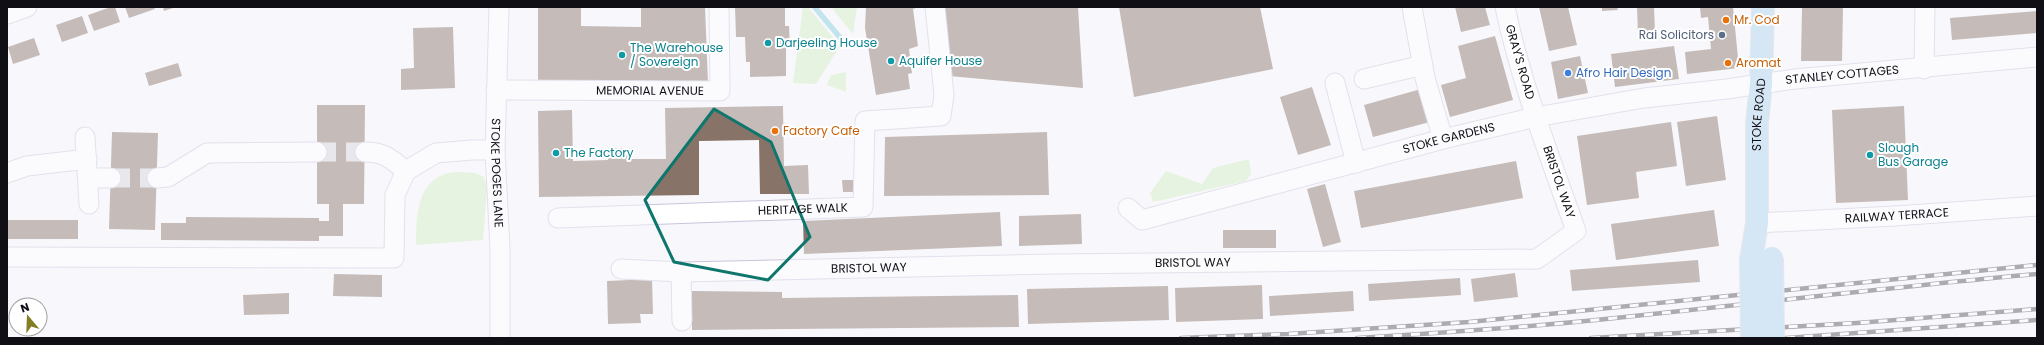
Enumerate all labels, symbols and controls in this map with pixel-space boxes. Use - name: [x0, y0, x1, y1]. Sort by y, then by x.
- place label: Mr. Cod: [1734, 11, 1780, 28]
- marker: Mr. Cod: [1721, 15, 1731, 25]
- street label: GRAY'S ROAD: [1502, 22, 1539, 101]
- place label: Rai Solicitors: [1639, 26, 1714, 43]
- marker: Rai Solicitors: [1717, 30, 1727, 40]
- place label: Darjeeling House: [776, 34, 877, 51]
- marker: Darjeeling House: [763, 38, 773, 48]
- place label: The Warehouse / Sovereign: [630, 39, 723, 70]
- marker: The Warehouse / Sovereign: [617, 50, 627, 60]
- place label: Aquifer House: [899, 52, 982, 69]
- place label: Aromat: [1736, 54, 1781, 71]
- marker: Aquifer House: [886, 56, 896, 66]
- marker: Aromat: [1723, 58, 1733, 68]
- street label: STANLEY COTTAGES: [1784, 61, 1900, 88]
- place label: Afro Hair Design: [1576, 64, 1671, 81]
- marker: Afro Hair Design: [1563, 68, 1573, 78]
- street label: STOKE ROAD: [1748, 78, 1769, 151]
- street label: MEMORIAL AVENUE: [596, 81, 704, 99]
- street label: STOKE POGES LANE: [487, 118, 508, 228]
- street label: STOKE GARDENS: [1401, 118, 1496, 157]
- place label: Factory Cafe: [783, 122, 860, 139]
- marker: Factory Cafe: [770, 126, 780, 136]
- place label: Slough Bus Garage: [1878, 139, 1948, 170]
- street label: BRISTOL WAY: [1539, 143, 1580, 220]
- place label: The Factory: [564, 144, 634, 161]
- marker: The Factory: [551, 148, 561, 158]
- marker: Slough Bus Garage: [1865, 150, 1875, 160]
- street label: HERITAGE WALK: [757, 199, 848, 219]
- street label: RAILWAY TERRACE: [1844, 203, 1949, 227]
- street label: BRISTOL WAY: [1155, 253, 1231, 271]
- street label: BRISTOL WAY: [831, 258, 907, 277]
- north arrow: [8, 297, 48, 337]
- text: N: [18, 299, 31, 316]

